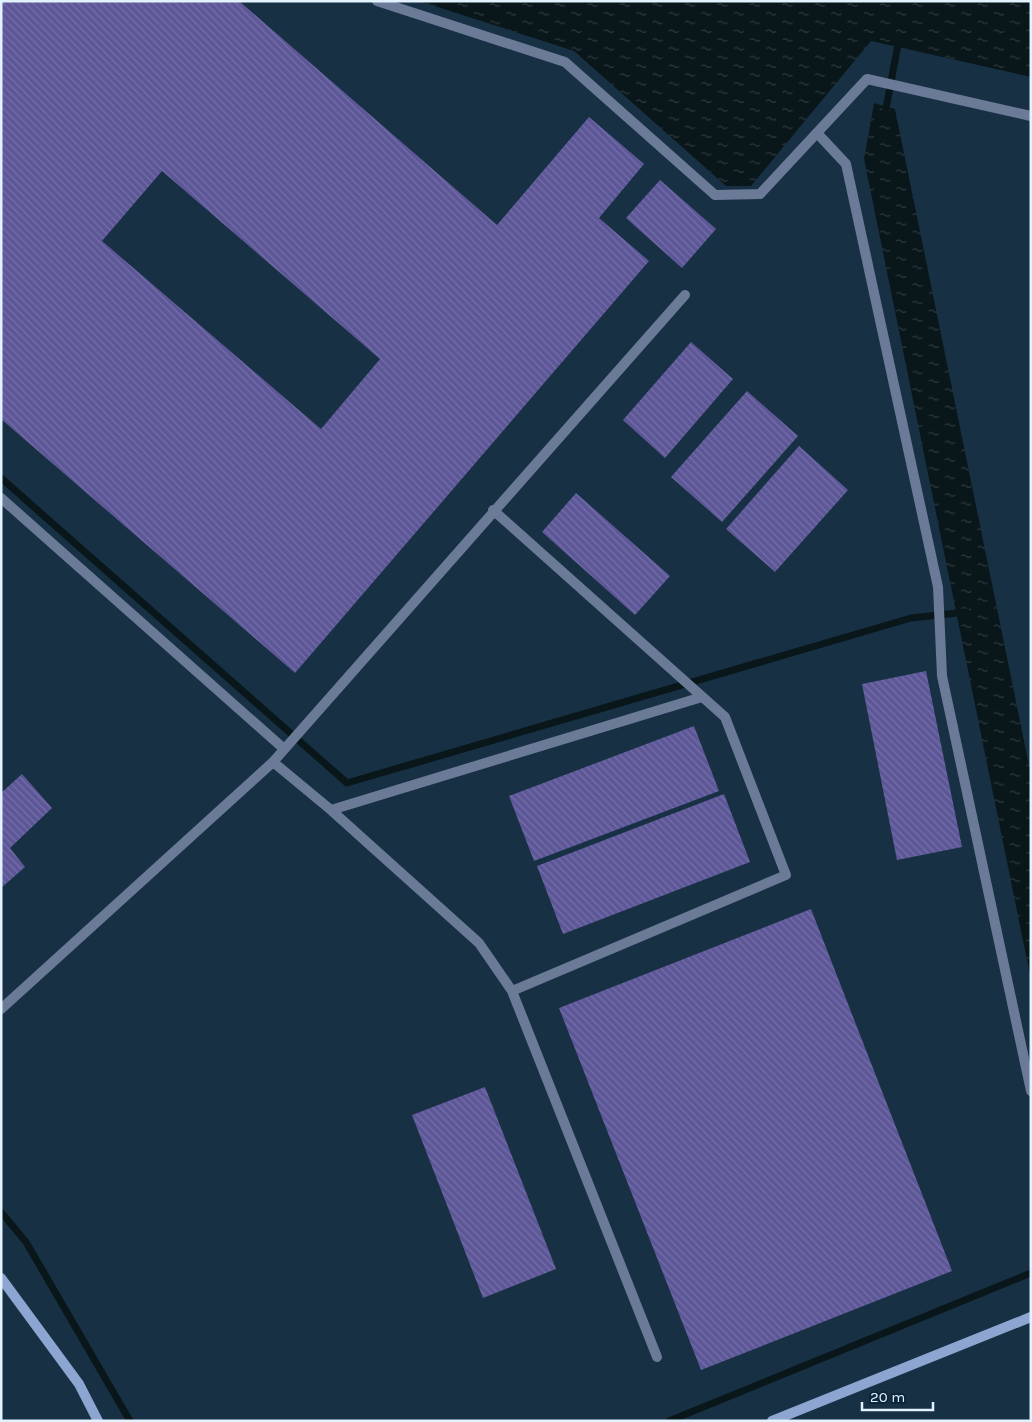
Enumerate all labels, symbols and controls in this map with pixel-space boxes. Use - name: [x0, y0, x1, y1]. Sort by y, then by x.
- scale bar: [862, 1380, 933, 1412]
- text: 20 m: [870, 1388, 905, 1406]

